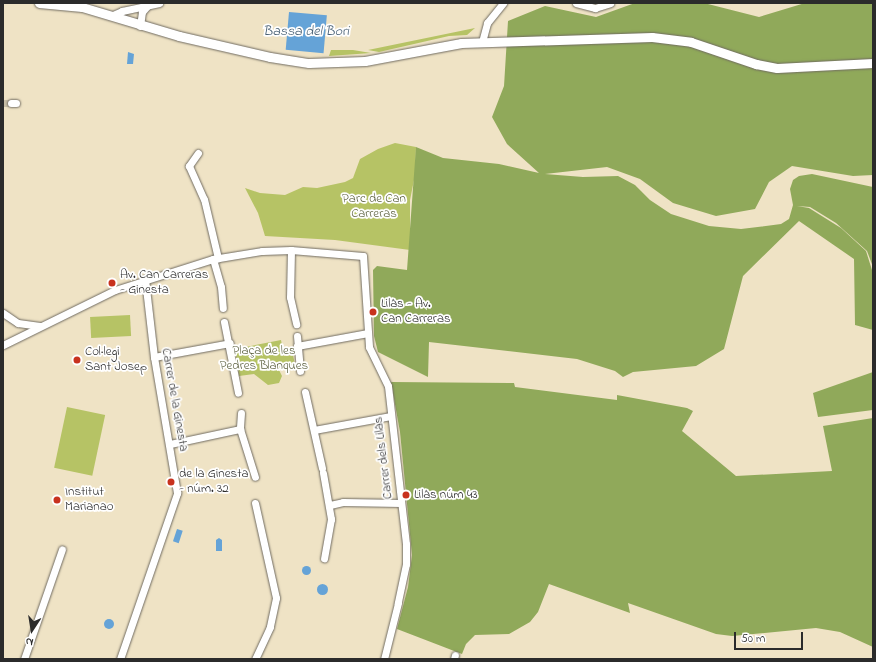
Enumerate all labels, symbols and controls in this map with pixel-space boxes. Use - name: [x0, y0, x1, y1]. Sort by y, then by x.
- water label: Bassa del Bori: [263, 24, 349, 40]
- park label: Parc de Can Carreras: [342, 192, 406, 223]
- place label: Av. Can Carreras - Ginesta: [120, 268, 208, 299]
- marker: Av. Can Carreras - Ginesta: [107, 278, 117, 288]
- place label: Lilàs - Av. Can Carreras: [381, 297, 451, 328]
- marker: Lilàs - Av. Can Carreras: [368, 307, 378, 317]
- park label: Plaça de les Pedres Blanques: [220, 344, 308, 375]
- place label: Col·legi Sant Josep: [85, 345, 147, 376]
- street label: Carrer de la Ginesta: [157, 347, 191, 453]
- marker: Col·legi Sant Josep: [72, 355, 82, 365]
- street label: Carrer dels Lilàs: [371, 416, 397, 500]
- place label: de la Ginesta - núm. 32: [179, 467, 249, 498]
- marker: de la Ginesta - núm. 32: [166, 477, 176, 487]
- place label: Institut Marianao: [65, 485, 113, 516]
- place label: Lilàs núm 43: [414, 487, 478, 503]
- marker: Lilàs núm 43: [401, 490, 411, 500]
- marker: Institut Marianao: [52, 495, 62, 505]
- north arrow: [12, 610, 52, 650]
- scale bar: [736, 624, 805, 650]
- text: 50 m: [741, 630, 765, 648]
- text: N: [24, 633, 35, 650]

